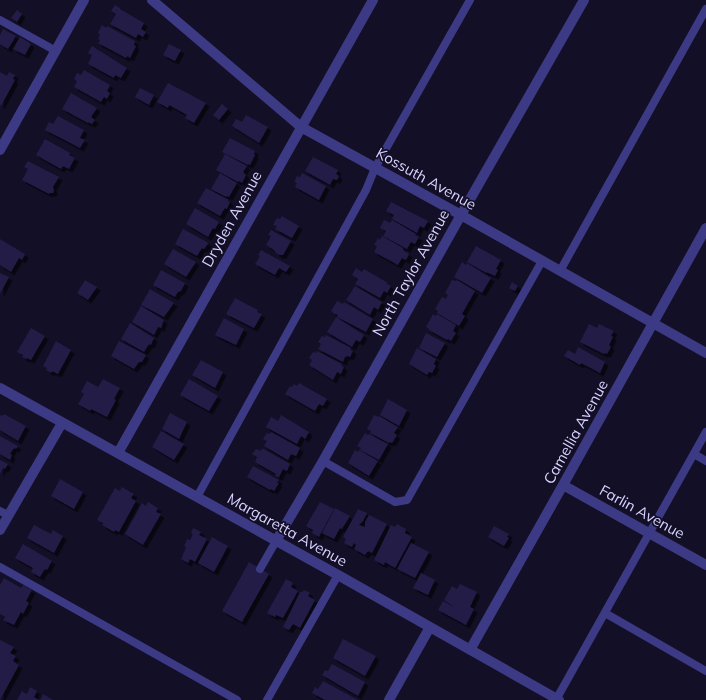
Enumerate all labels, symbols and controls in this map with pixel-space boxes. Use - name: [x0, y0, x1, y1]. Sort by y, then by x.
- street label: Kossuth Avenue: [373, 143, 480, 214]
- street label: Dryden Avenue: [197, 167, 266, 270]
- street label: North Taylor Avenue: [368, 206, 453, 340]
- street label: Camellia Avenue: [539, 376, 612, 487]
- street label: Farlin Avenue: [596, 480, 688, 543]
- street label: Margaretta Avenue: [224, 489, 351, 570]

